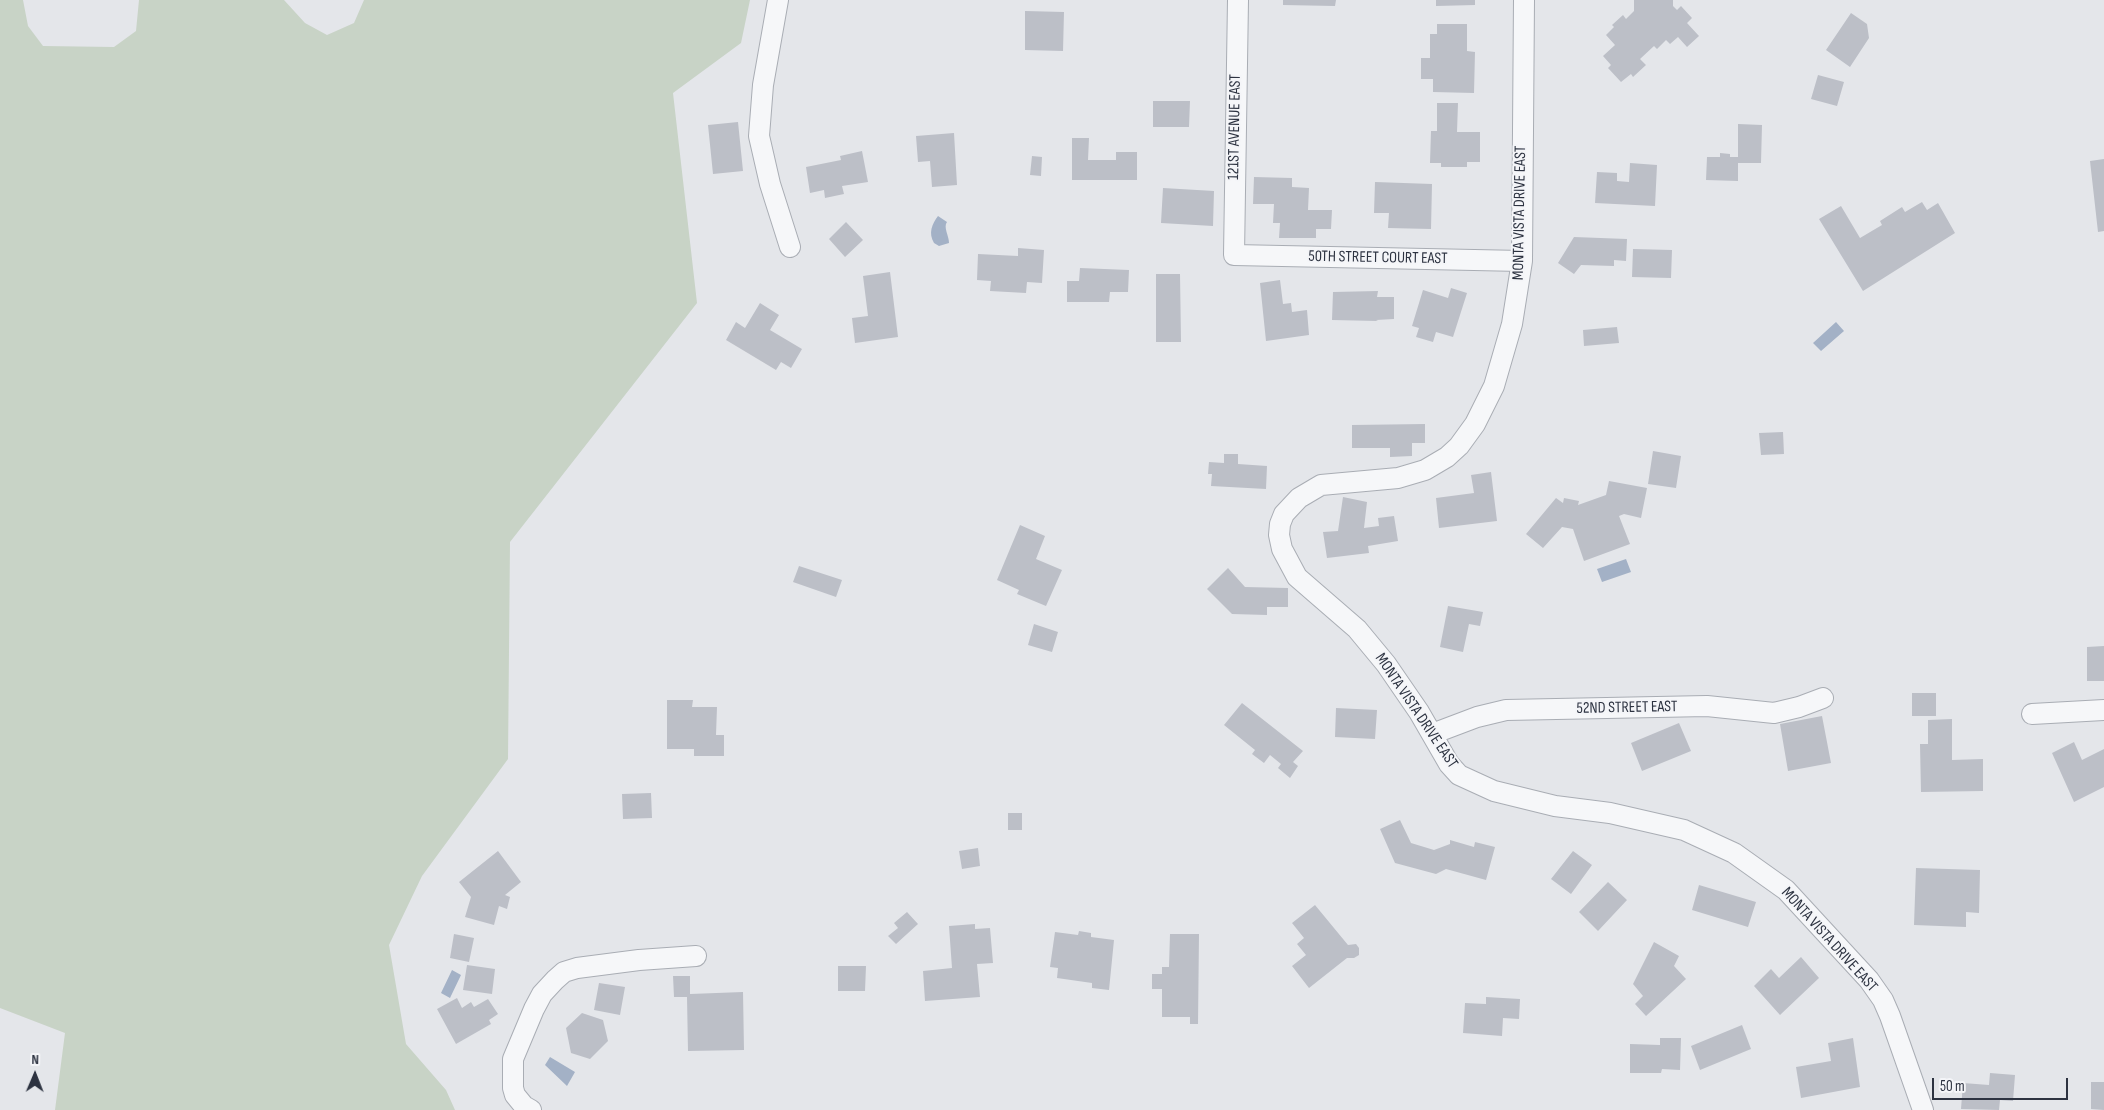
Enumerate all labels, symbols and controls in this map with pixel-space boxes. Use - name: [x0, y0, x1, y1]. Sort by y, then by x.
- street label: 121ST AVENUE EAST: [1224, 74, 1246, 180]
- street label: MONTA VISTA DRIVE EAST: [1509, 146, 1531, 280]
- street label: 50TH STREET COURT EAST: [1308, 247, 1448, 269]
- street label: MONTA VISTA DRIVE EAST: [1370, 650, 1462, 772]
- street label: 52ND STREET EAST: [1576, 698, 1678, 718]
- street label: MONTA VISTA DRIVE EAST: [1777, 884, 1881, 996]
- north arrow: [10, 1050, 60, 1100]
- text: N: [31, 1051, 39, 1068]
- scale bar: [1934, 1068, 2070, 1100]
- text: 50 m: [1940, 1077, 1965, 1096]

